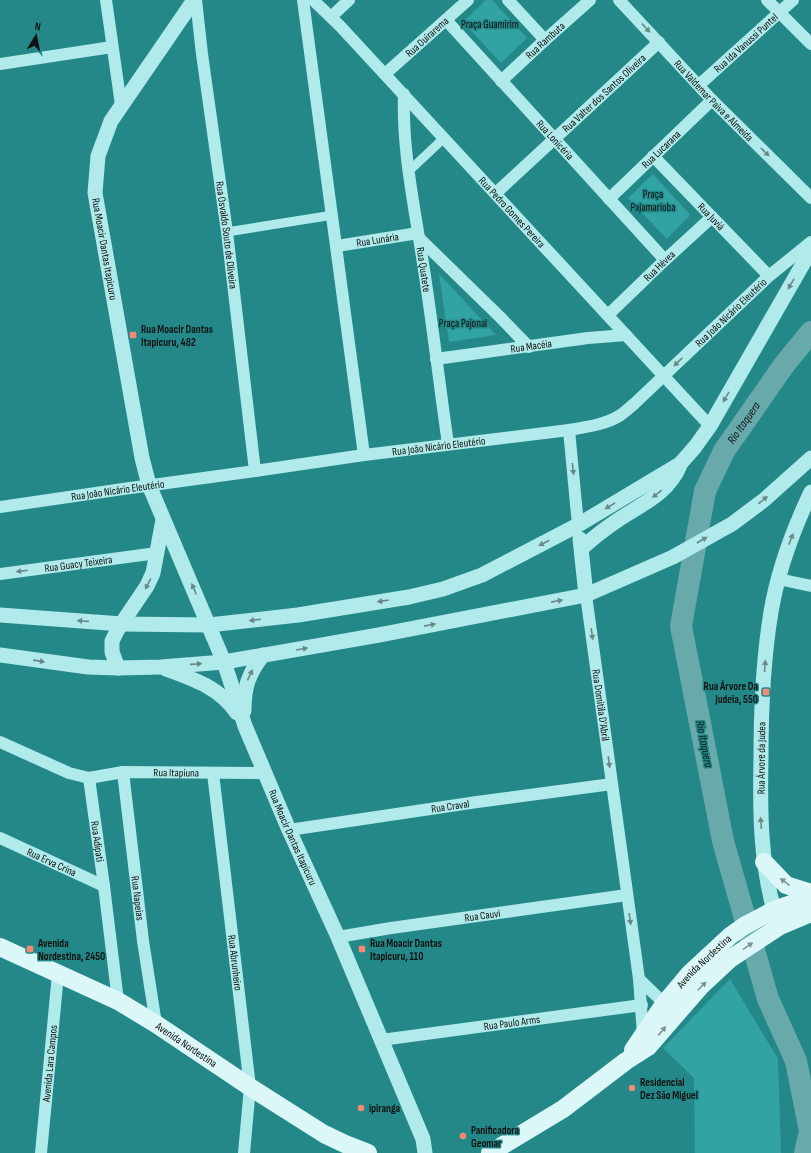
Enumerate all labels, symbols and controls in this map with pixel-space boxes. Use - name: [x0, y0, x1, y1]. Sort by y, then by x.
- street label: Rua Ida Vanussi Puntel: [711, 10, 781, 75]
- street label: Rua Ouirarema: [402, 14, 451, 59]
- north arrow: [16, 16, 56, 56]
- park label: Praça Guamirim: [461, 18, 519, 31]
- street label: Rua Rambuta: [523, 19, 567, 61]
- text: N: [34, 20, 42, 34]
- one-way arrow: [641, 24, 650, 33]
- street label: Rua Valter dos Santos Oliveira: [559, 51, 648, 135]
- street label: Rua Valdemar Paiva e Almeida: [671, 57, 756, 144]
- street label: Rua Lonicéria: [534, 117, 577, 162]
- street label: Rua Lucarana: [639, 127, 683, 171]
- one-way arrow: [760, 147, 770, 157]
- street label: Rua Pedro Gomes Pereira: [476, 174, 548, 250]
- street label: Rua Osvaldo Souto de Oliveira: [213, 180, 240, 289]
- park label: Praça Pajamarioba: [631, 188, 675, 214]
- street label: Rua Moacir Dantas Itapicuru: [90, 197, 120, 301]
- street label: Rua Juviá: [695, 200, 728, 233]
- street label: Rua Lunária: [355, 230, 400, 249]
- street label: Rua Quatete: [414, 246, 434, 293]
- street label: Rua Hévea: [641, 248, 678, 284]
- street label: Rua João Nicário Eleutério: [692, 275, 770, 349]
- one-way arrow: [788, 278, 795, 290]
- park label: Praça Pajonal: [439, 317, 487, 330]
- place label: Rua Moacir Dantas Itapicuru, 482: [141, 323, 213, 349]
- marker: Rua Moacir Dantas Itapicuru, 482: [128, 330, 138, 340]
- street label: Rua Macéia: [510, 337, 553, 355]
- one-way arrow: [673, 357, 683, 367]
- one-way arrow: [723, 391, 730, 403]
- water label: Rio Itaquera: [724, 399, 764, 447]
- street label: Rua João Nicário Eleutério: [391, 434, 487, 458]
- one-way arrow: [569, 463, 576, 475]
- street label: Rua João Nicário Eleutério: [70, 477, 166, 503]
- one-way arrow: [651, 490, 662, 499]
- one-way arrow: [758, 496, 769, 505]
- one-way arrow: [604, 502, 616, 509]
- one-way arrow: [788, 532, 794, 544]
- one-way arrow: [697, 537, 708, 544]
- one-way arrow: [538, 539, 550, 546]
- street label: Rua Guacy Teixeira: [44, 553, 113, 574]
- one-way arrow: [16, 568, 28, 574]
- one-way arrow: [144, 579, 151, 590]
- one-way arrow: [190, 582, 196, 594]
- one-way arrow: [551, 597, 563, 603]
- one-way arrow: [377, 598, 390, 604]
- one-way arrow: [249, 617, 261, 623]
- one-way arrow: [77, 618, 89, 625]
- one-way arrow: [424, 622, 436, 628]
- one-way arrow: [589, 628, 595, 640]
- one-way arrow: [296, 645, 308, 651]
- one-way arrow: [33, 658, 45, 664]
- one-way arrow: [762, 660, 768, 672]
- one-way arrow: [190, 661, 202, 668]
- street label: Rua Domitila D'Abril: [590, 668, 613, 742]
- one-way arrow: [247, 670, 253, 681]
- place label: Rua Árvore Da Judeia, 550: [704, 680, 758, 706]
- marker: Rua Árvore Da Judeia, 550: [761, 687, 771, 697]
- water label: Rio Itaquera: [692, 719, 716, 769]
- street label: Rua Árvore da Judea: [754, 722, 768, 794]
- one-way arrow: [606, 756, 612, 769]
- street label: Rua Itapiuna: [153, 766, 199, 779]
- street label: Rua Moacir Dantas Itapicuru: [266, 788, 320, 888]
- street label: Rua Craval: [430, 797, 470, 815]
- one-way arrow: [758, 817, 765, 829]
- street label: Rua Adipati: [89, 820, 107, 863]
- street label: Rua Erva Crina: [25, 845, 79, 879]
- street label: Rua Napeias: [129, 875, 147, 921]
- one-way arrow: [779, 878, 790, 886]
- street label: Rua Cauvi: [464, 906, 501, 924]
- one-way arrow: [627, 913, 633, 925]
- street label: Avenida Nordestina: [673, 932, 734, 991]
- street label: Rua Abrunheiro: [226, 934, 245, 992]
- place label: Avenida Nordestina, 2450: [37, 937, 105, 963]
- place label: Rua Moacir Dantas Itapicuru, 110: [370, 937, 442, 963]
- one-way arrow: [743, 942, 754, 950]
- marker: Avenida Nordestina, 2450: [25, 944, 35, 954]
- marker: Rua Moacir Dantas Itapicuru, 110: [357, 944, 367, 954]
- one-way arrow: [697, 981, 707, 991]
- street label: Rua Paulo Arms: [483, 1012, 541, 1033]
- street label: Avenida Nordestina: [153, 1019, 220, 1070]
- street label: Avenida Lara Campos: [39, 1024, 60, 1104]
- one-way arrow: [658, 1025, 667, 1036]
- place label: Residencial Dez São Miguel: [640, 1076, 698, 1102]
- marker: Residencial Dez São Miguel: [627, 1083, 637, 1093]
- place label: ipiranga: [369, 1102, 400, 1115]
- marker: ipiranga: [356, 1103, 366, 1113]
- place label: Panificadora Geomar: [471, 1124, 520, 1150]
- marker: Panificadora Geomar: [458, 1131, 468, 1141]

